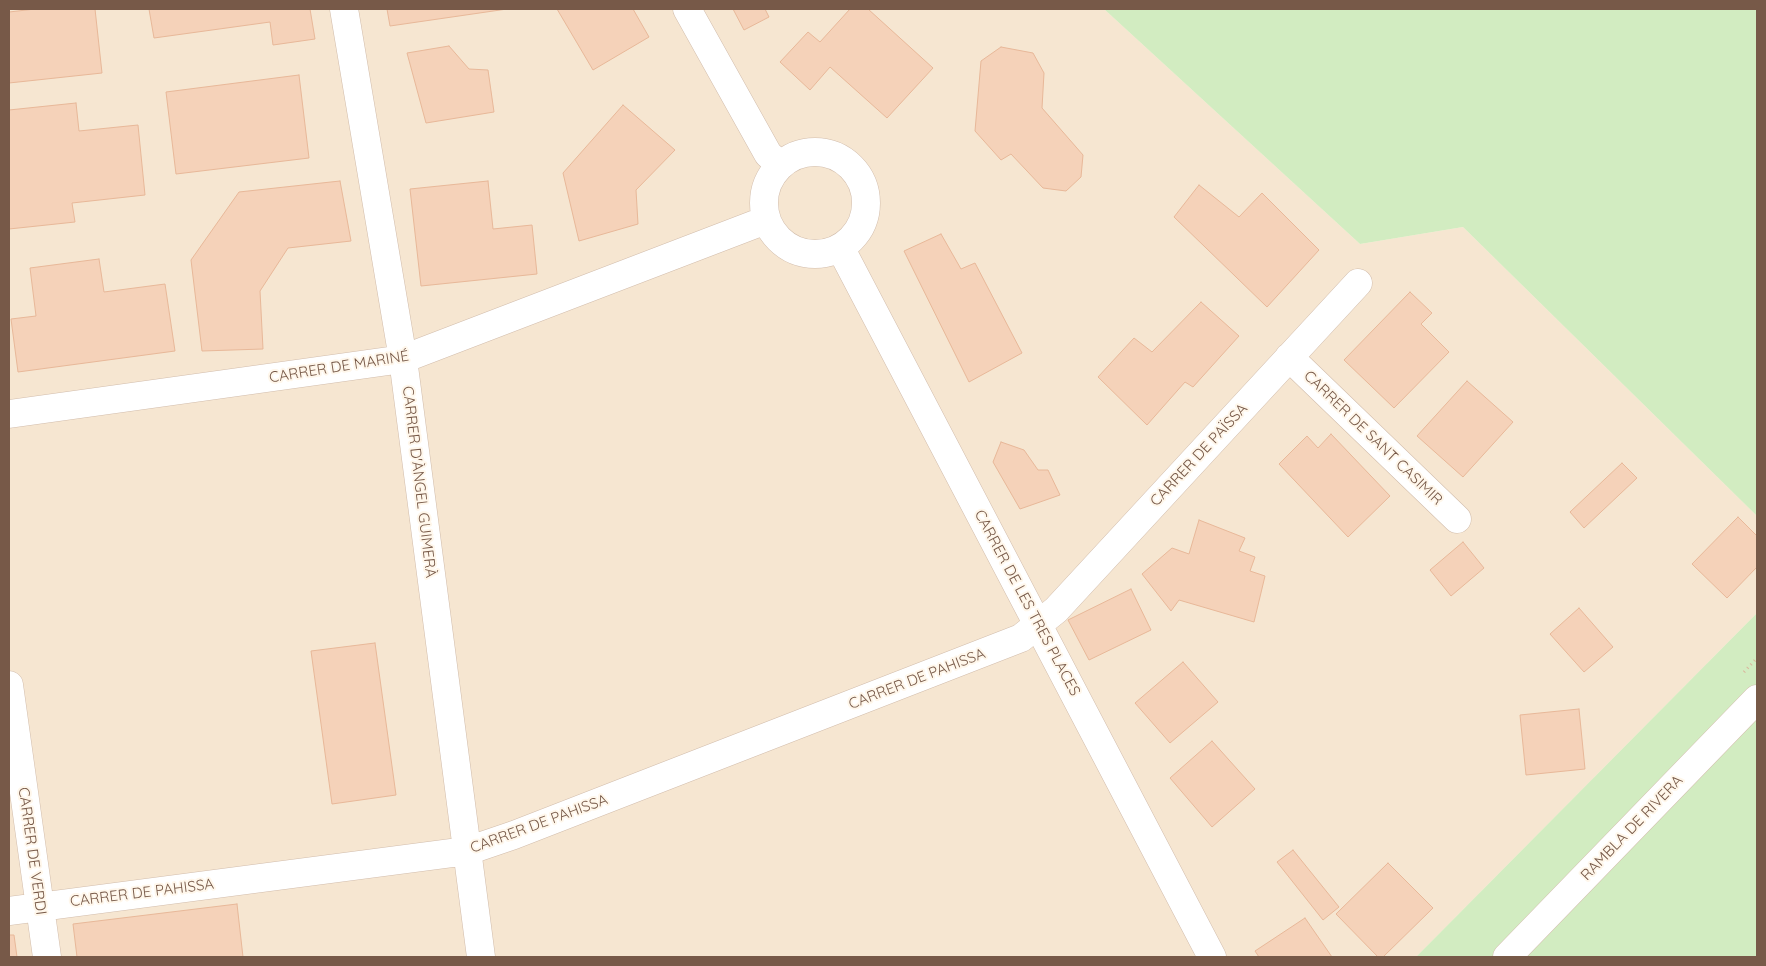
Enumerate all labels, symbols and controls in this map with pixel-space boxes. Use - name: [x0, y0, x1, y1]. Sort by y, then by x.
- street label: CARRER DE MARINÉ: [268, 347, 410, 387]
- street label: CARRER DE SANT CASIMIR: [1300, 367, 1446, 509]
- street label: CARRER D'ÀNGEL GUIMERÀ: [398, 385, 440, 579]
- street label: CARRER DE PAÏSSA: [1147, 400, 1251, 510]
- street label: CARRER DE LES TRES PLACES: [970, 507, 1084, 699]
- street label: CARRER DE PAHISSA: [846, 645, 988, 713]
- street label: RAMBLA DE RIVERA: [1577, 772, 1687, 884]
- street label: CARRER DE VERDI: [14, 786, 50, 916]
- street label: CARRER DE PAHISSA: [468, 791, 610, 857]
- street label: CARRER DE PAHISSA: [69, 875, 215, 911]

